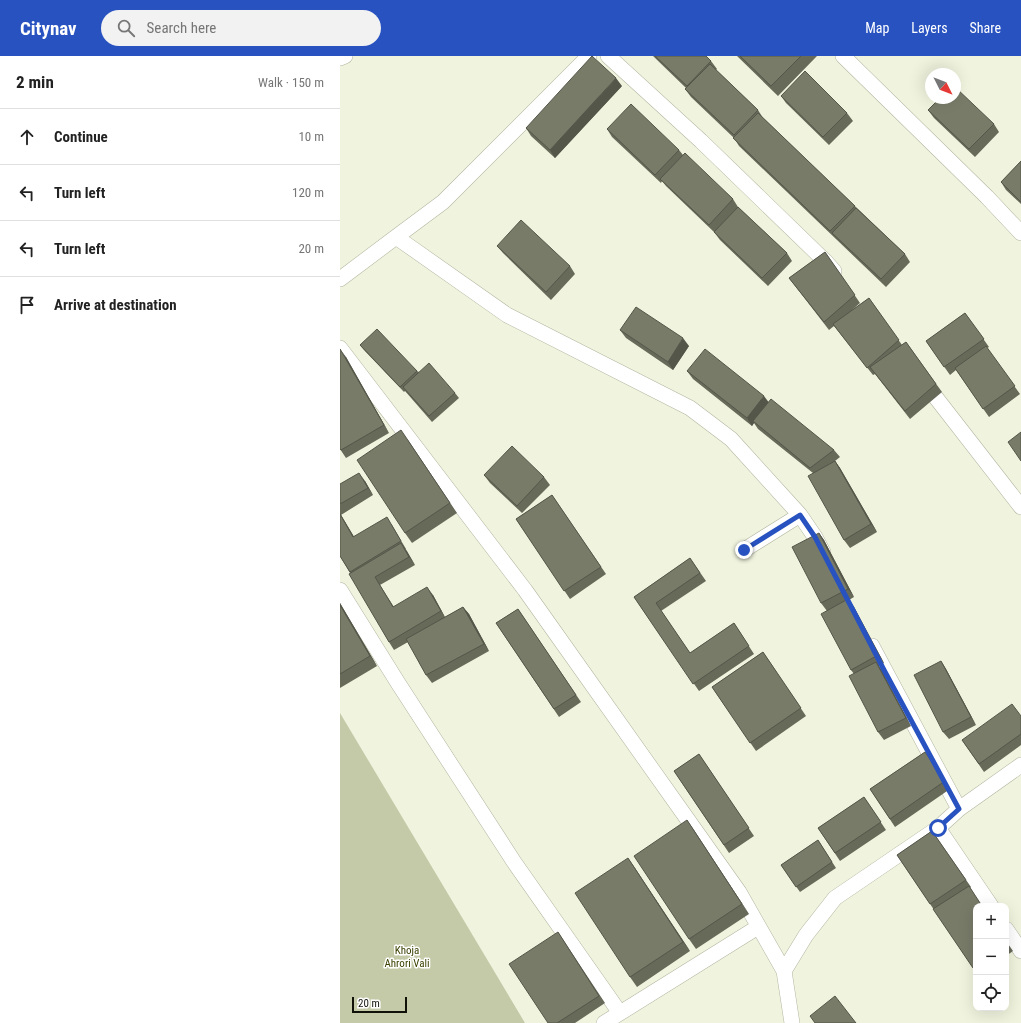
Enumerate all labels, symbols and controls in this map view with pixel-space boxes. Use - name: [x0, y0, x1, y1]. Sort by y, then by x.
- search box: [101, 10, 381, 46]
- text: Citynav: [20, 17, 77, 40]
- icon: search: [115, 17, 137, 39]
- text: Search here: [147, 19, 216, 37]
- text: Map: [865, 20, 889, 36]
- text: Layers: [911, 20, 948, 36]
- text: Share: [970, 20, 1001, 36]
- north arrow: [925, 68, 961, 104]
- text: 2 min: [16, 72, 54, 92]
- text: Walk · 150 m: [258, 75, 324, 90]
- icon: ahead: [16, 126, 38, 148]
- text: Continue: [54, 128, 108, 146]
- text: 10 m: [298, 129, 324, 144]
- icon: left: [16, 182, 38, 204]
- text: Turn left: [54, 184, 105, 202]
- text: 120 m: [292, 185, 324, 200]
- icon: left: [16, 238, 38, 260]
- text: Turn left: [54, 240, 105, 258]
- text: 20 m: [298, 241, 324, 256]
- icon: arrive: [16, 294, 38, 316]
- text: Arrive at destination: [54, 296, 177, 314]
- route end: [735, 541, 753, 559]
- route start: [929, 819, 947, 837]
- map controls: [973, 903, 1009, 1011]
- button: +: [973, 903, 1009, 939]
- button: −: [973, 939, 1009, 975]
- park label: Khoja Ahrori Vali: [384, 944, 430, 970]
- button: locate: [973, 975, 1009, 1011]
- scale bar: [352, 995, 407, 1014]
- text: 20 m: [358, 997, 380, 1010]

